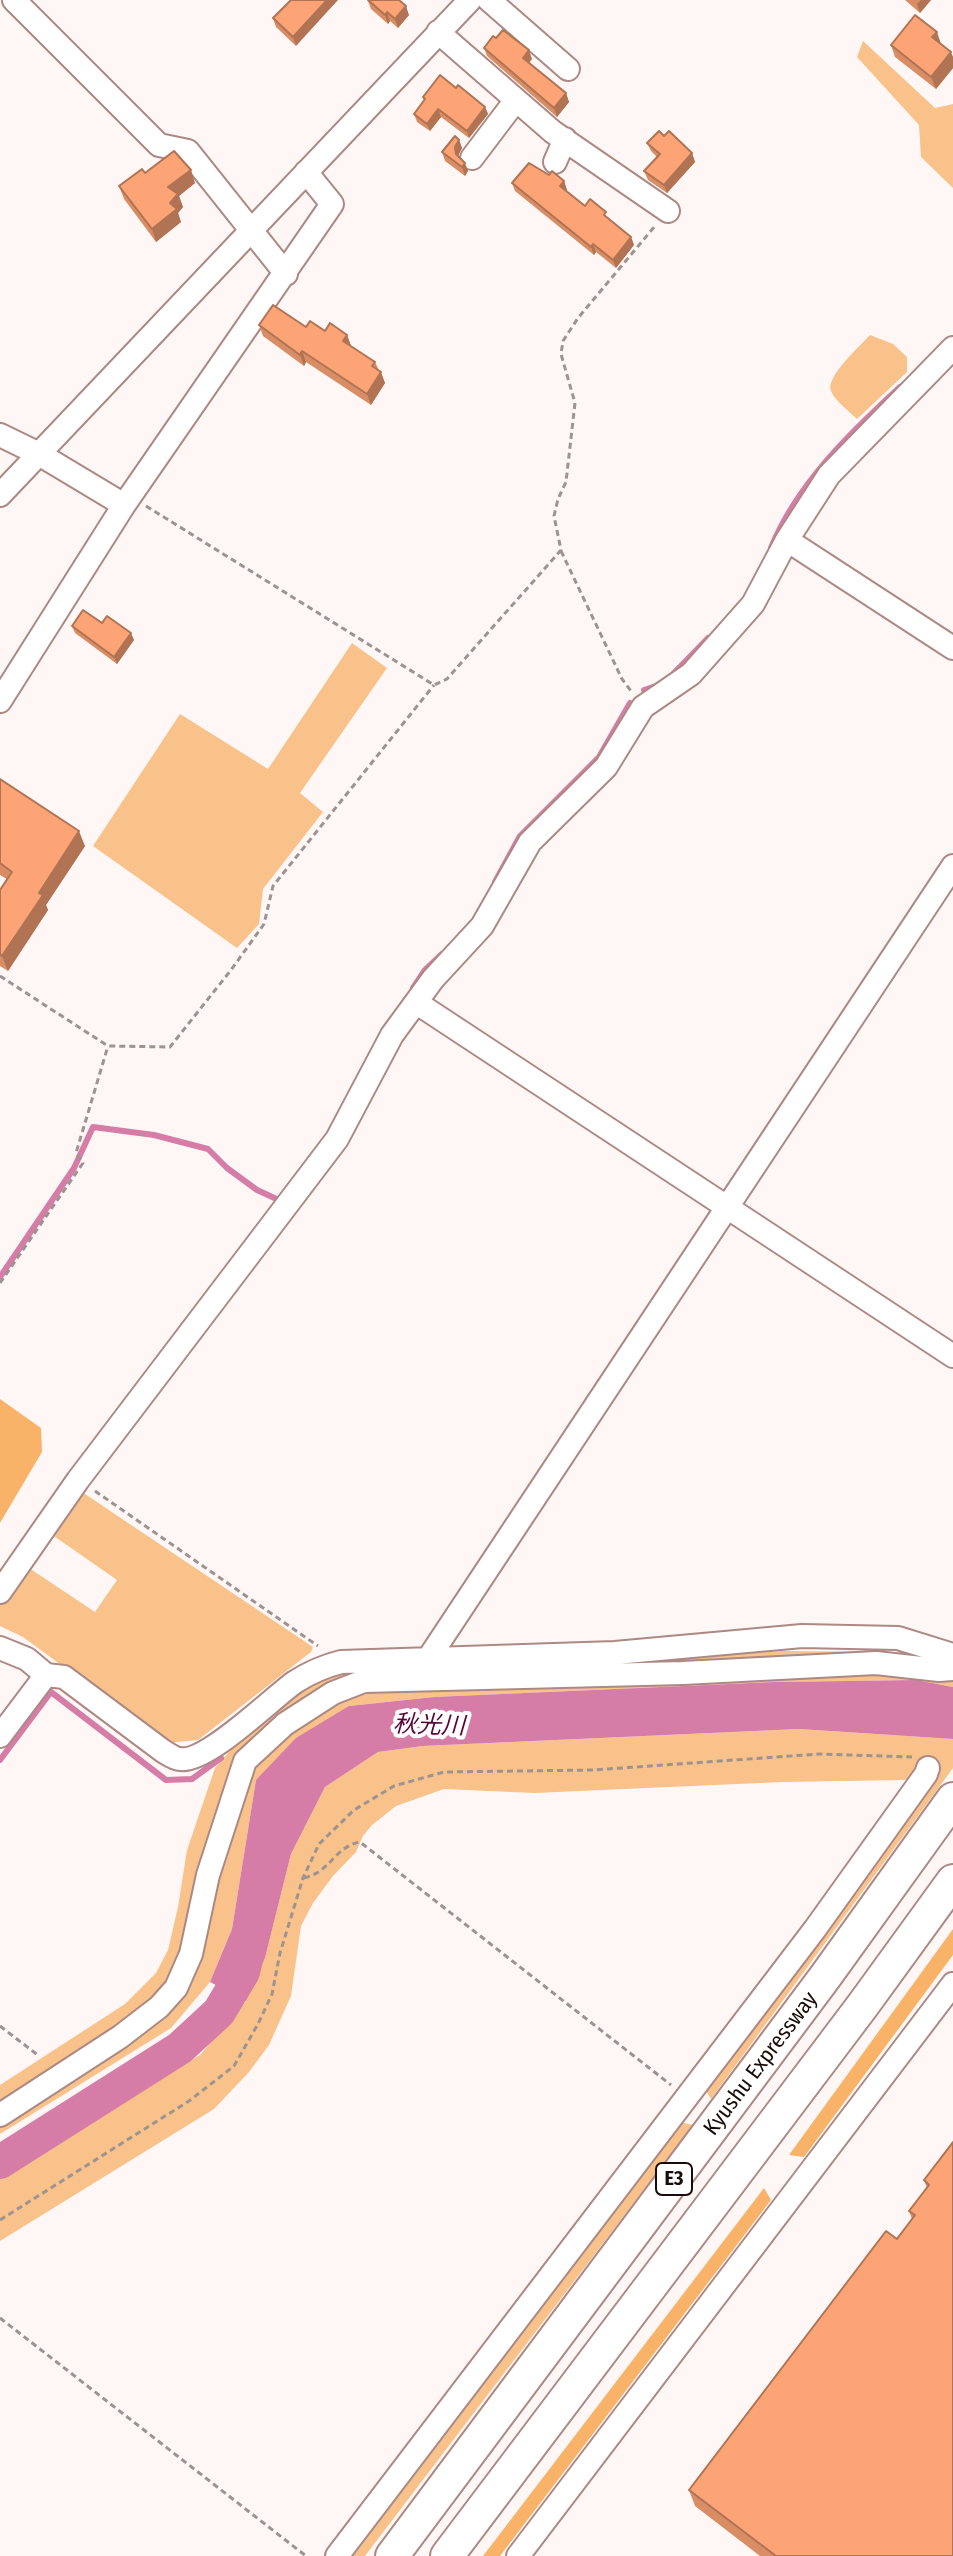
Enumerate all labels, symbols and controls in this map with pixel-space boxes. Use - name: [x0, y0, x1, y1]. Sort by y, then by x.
- water label: 秋光川: [393, 1710, 465, 1742]
- street label: Kyushu Expressway: [698, 1987, 824, 2141]
- road number: E3: [656, 2163, 692, 2195]

